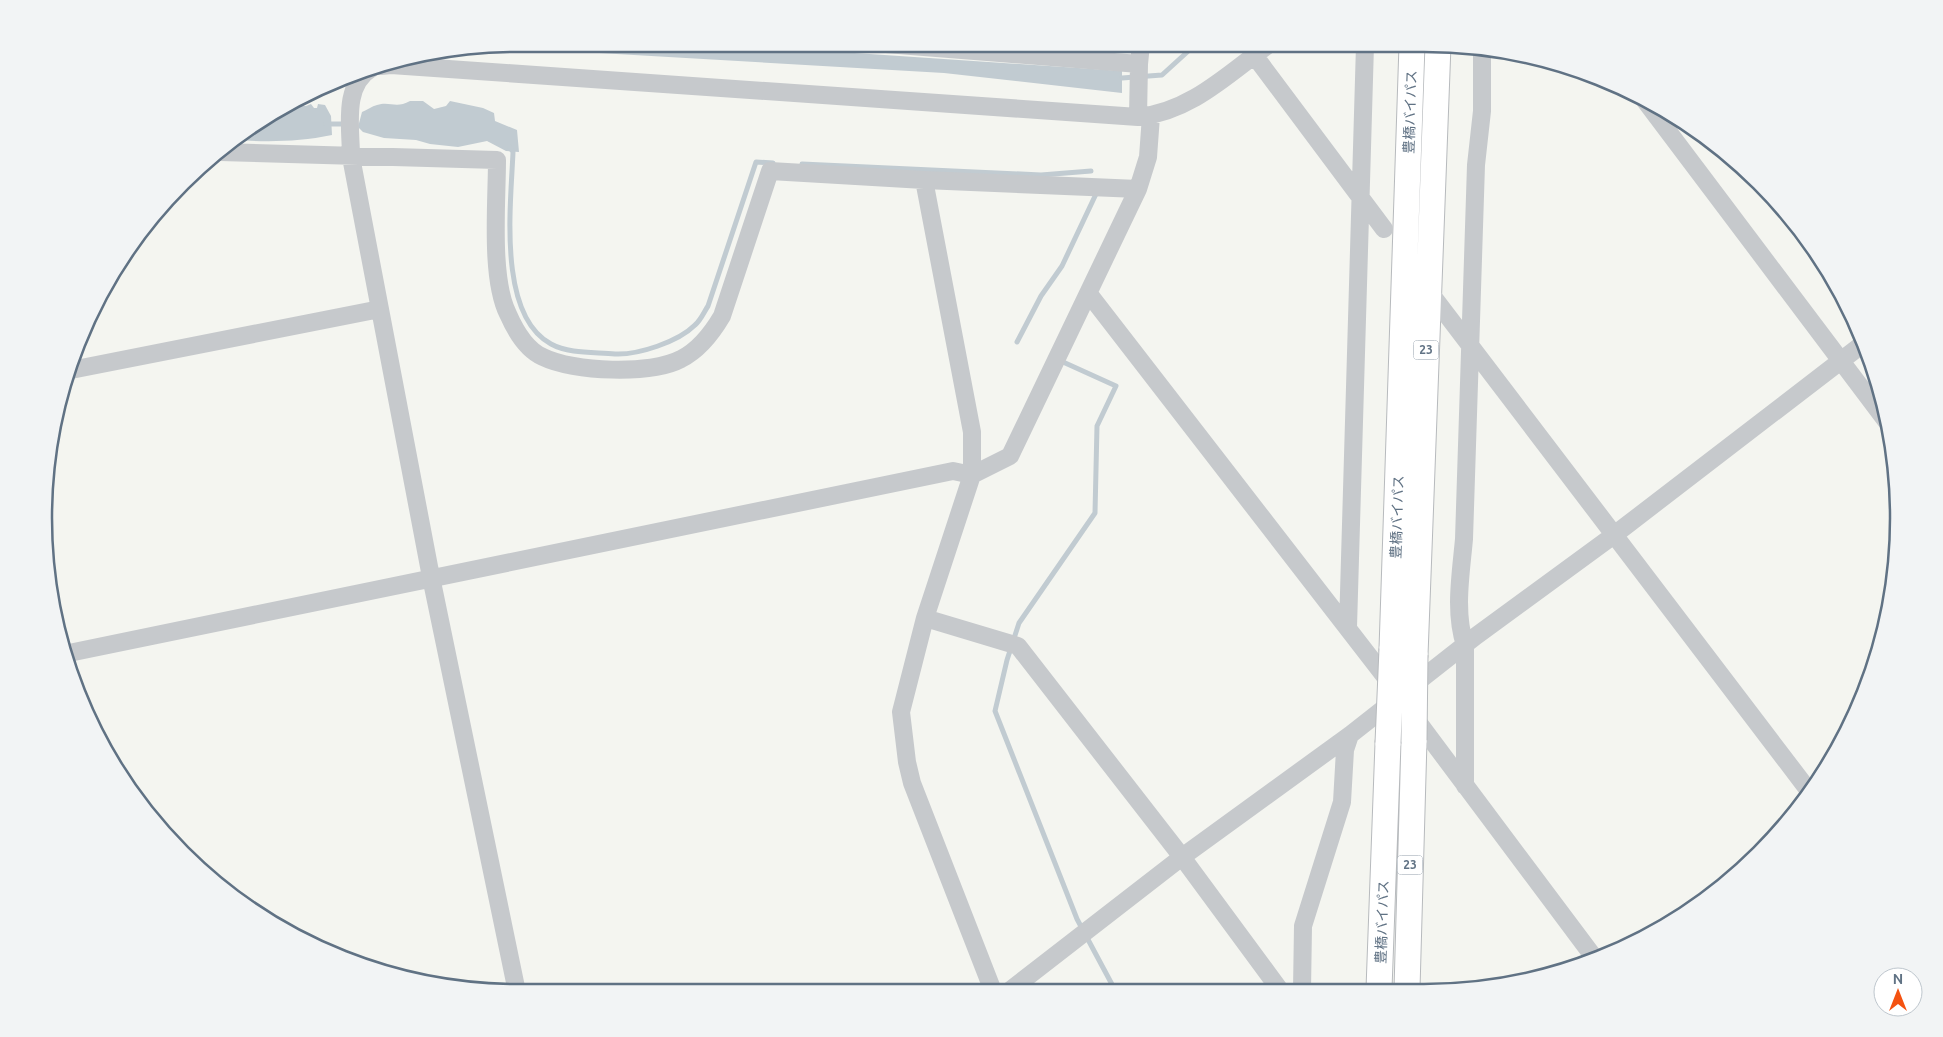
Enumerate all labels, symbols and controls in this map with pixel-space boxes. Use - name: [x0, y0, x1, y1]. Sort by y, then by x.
- street label: 豊橋バイパス: [1401, 70, 1419, 154]
- road number: 23: [1414, 340, 1438, 360]
- street label: 豊橋バイパス: [1388, 475, 1406, 559]
- road number: 23: [1398, 856, 1422, 874]
- street label: 豊橋バイパス: [1373, 880, 1391, 964]
- north arrow: [1873, 967, 1923, 1017]
- text: N: [1893, 971, 1903, 987]

